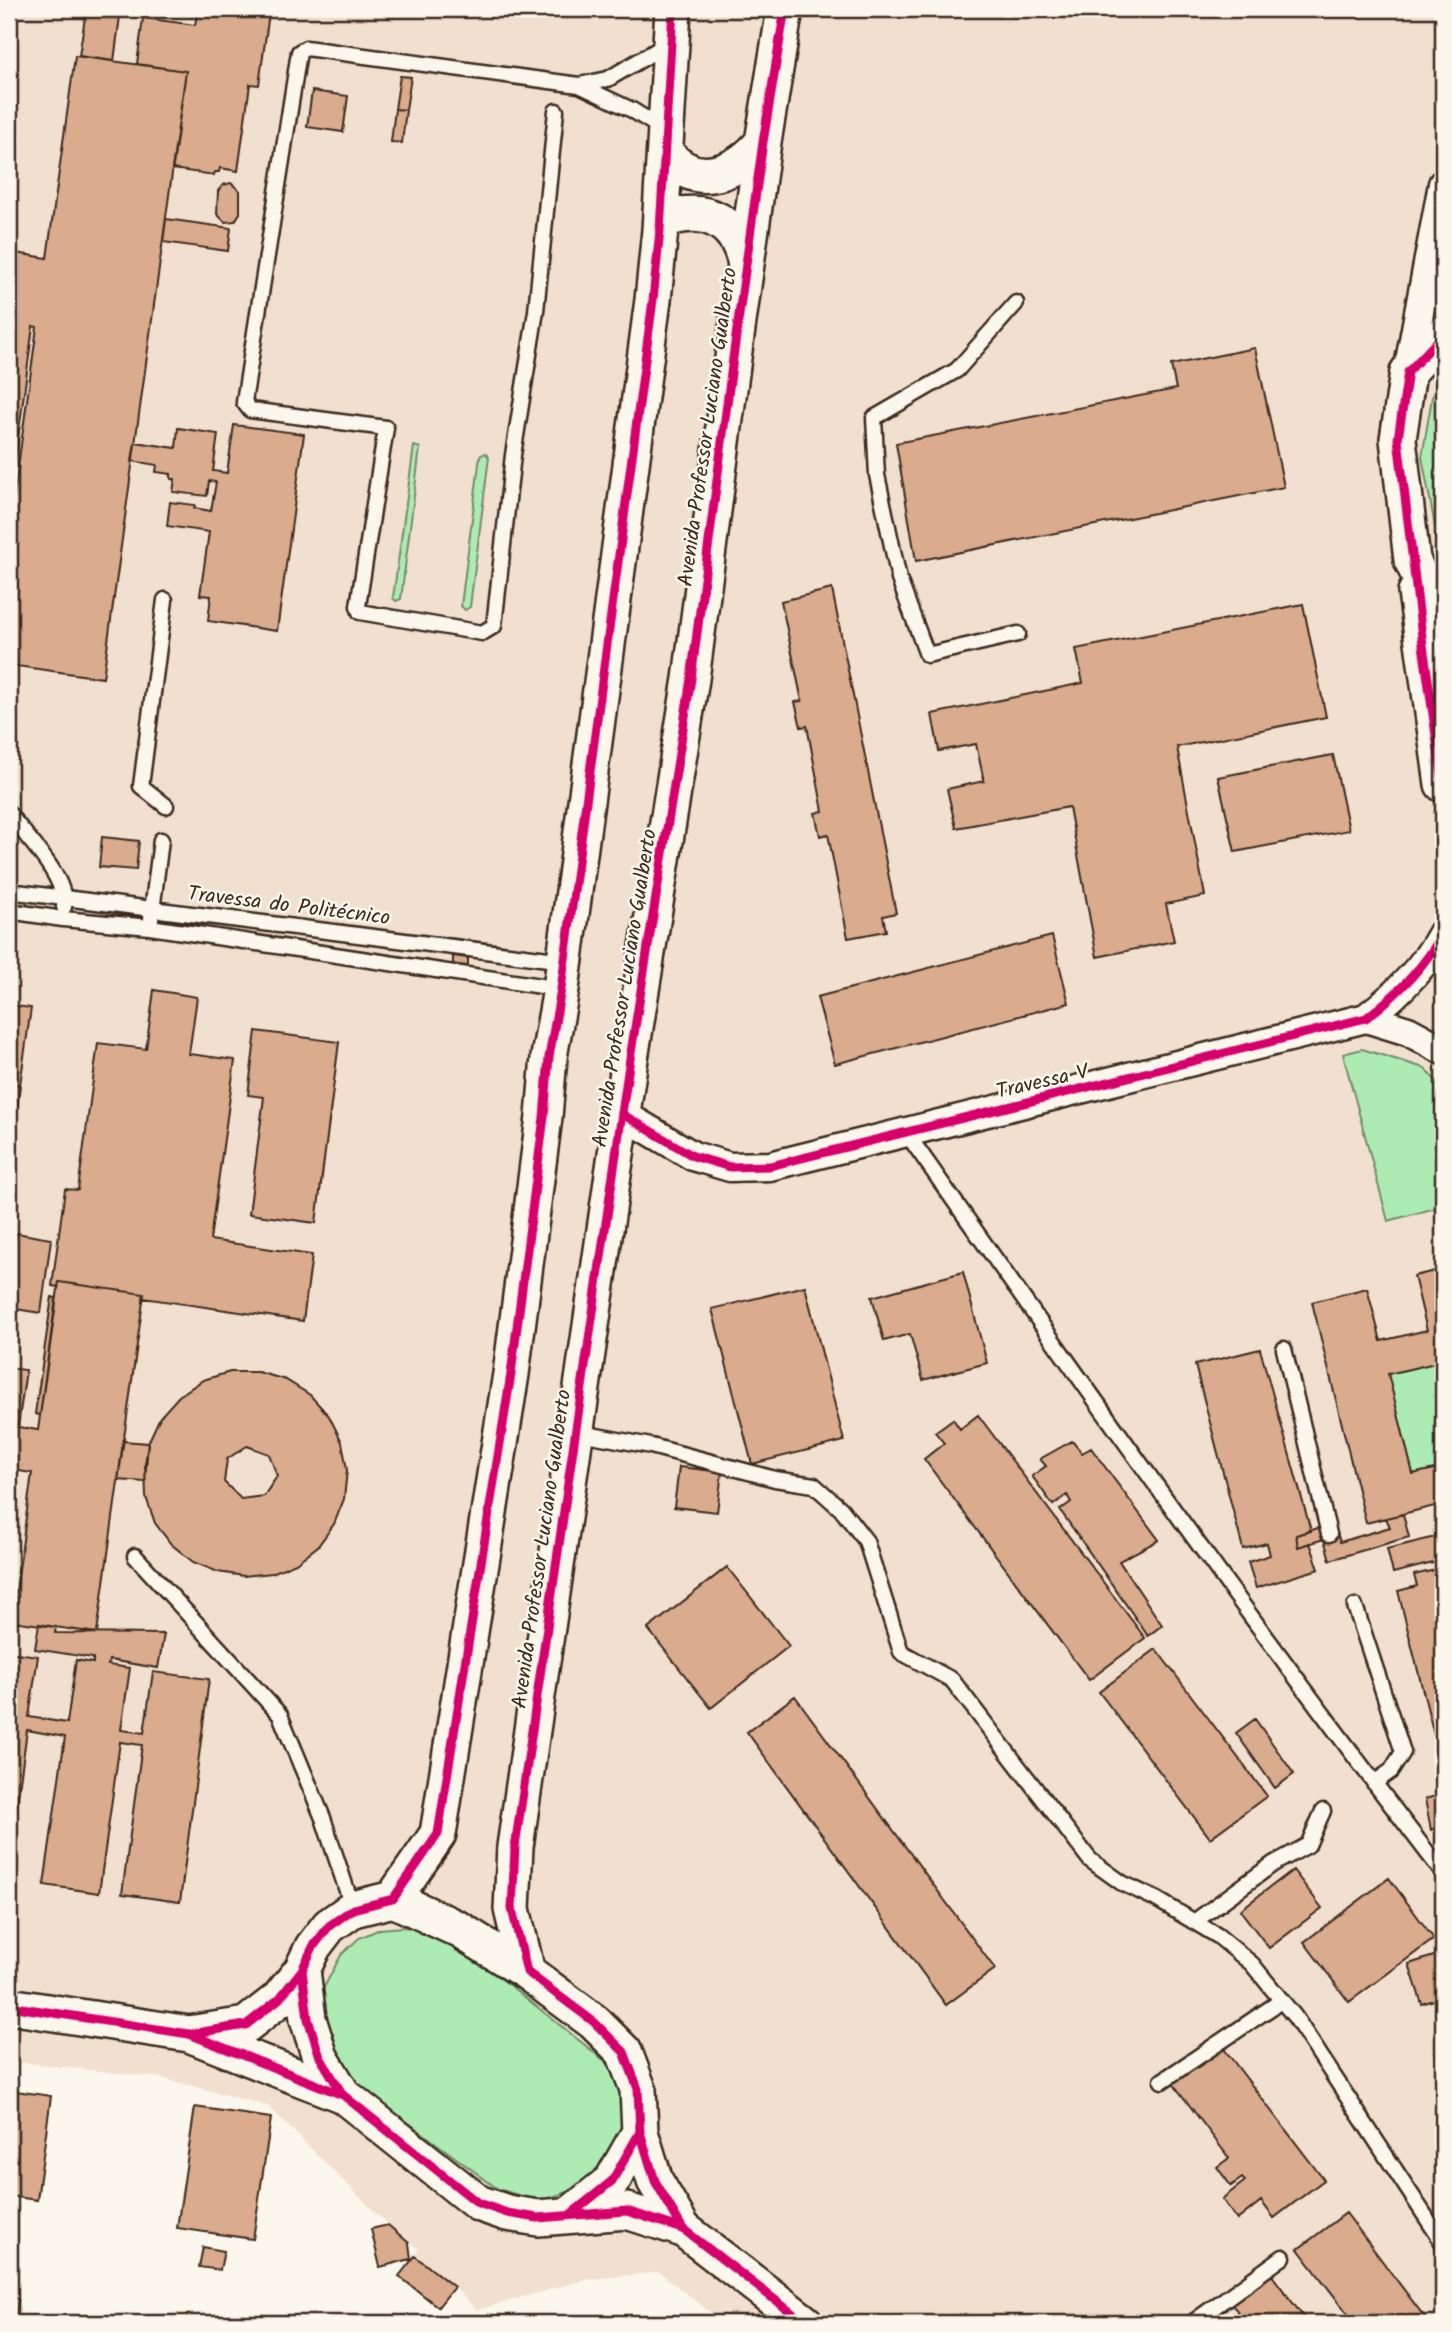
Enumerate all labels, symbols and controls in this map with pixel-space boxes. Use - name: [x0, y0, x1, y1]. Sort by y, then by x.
- street label: Avenida Professor Luciano Gualberto: [670, 266, 747, 589]
- street label: Avenida Professor Luciano Gualberto: [584, 827, 667, 1150]
- street label: Travessa do Politécnico: [186, 878, 392, 935]
- street label: Travessa V: [993, 1055, 1093, 1109]
- street label: Avenida Professor Luciano Gualberto: [504, 1388, 581, 1711]

